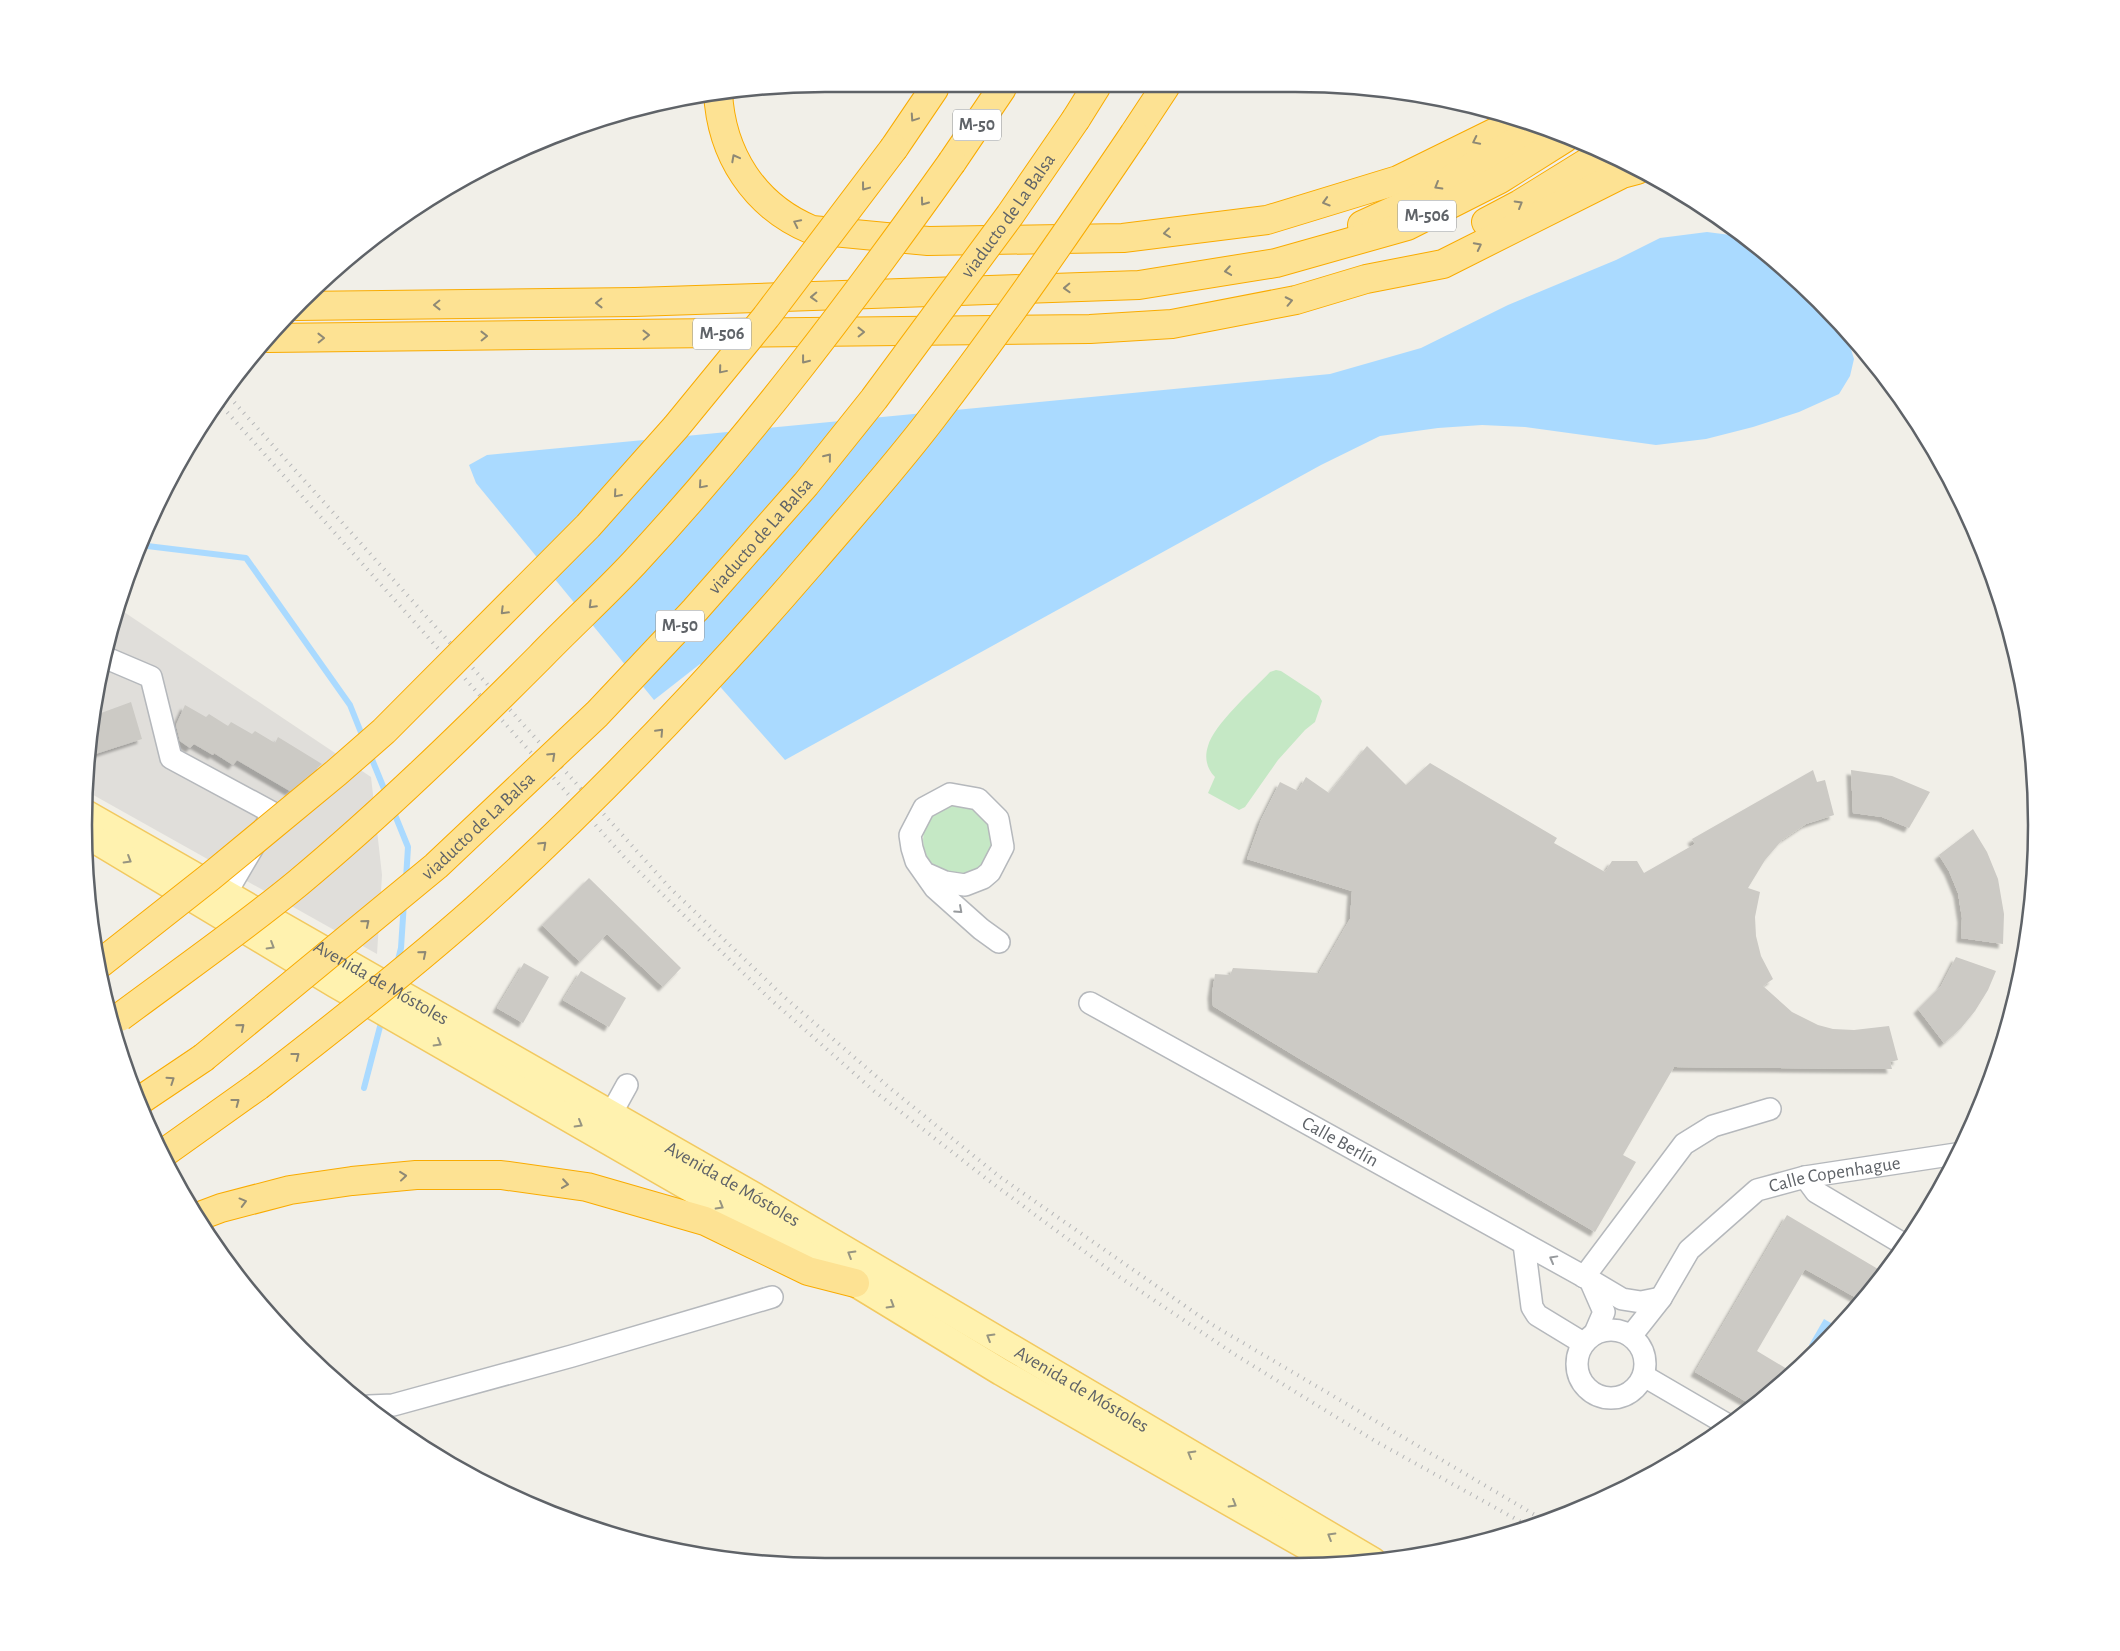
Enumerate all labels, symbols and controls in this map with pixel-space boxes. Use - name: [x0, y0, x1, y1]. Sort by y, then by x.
- road number: M-50: [953, 110, 1001, 140]
- one-way arrow: [911, 112, 920, 122]
- one-way arrow: [1472, 135, 1481, 145]
- street label: viaducto de La Balsa: [957, 150, 1059, 281]
- one-way arrow: [731, 154, 741, 163]
- one-way arrow: [1434, 180, 1443, 190]
- one-way arrow: [862, 181, 871, 191]
- one-way arrow: [921, 196, 929, 205]
- one-way arrow: [1322, 196, 1331, 206]
- road number: M-506: [1398, 200, 1456, 232]
- one-way arrow: [1514, 200, 1523, 210]
- one-way arrow: [793, 219, 802, 229]
- one-way arrow: [1163, 227, 1171, 237]
- one-way arrow: [1473, 242, 1482, 252]
- one-way arrow: [1224, 265, 1232, 275]
- one-way arrow: [1062, 283, 1070, 293]
- one-way arrow: [810, 291, 818, 302]
- one-way arrow: [1284, 296, 1293, 307]
- one-way arrow: [595, 298, 603, 308]
- one-way arrow: [433, 299, 441, 310]
- road number: M-506: [693, 318, 751, 349]
- one-way arrow: [858, 327, 865, 337]
- one-way arrow: [642, 329, 650, 340]
- one-way arrow: [480, 331, 488, 341]
- one-way arrow: [318, 333, 325, 343]
- one-way arrow: [803, 354, 811, 363]
- one-way arrow: [719, 365, 728, 374]
- one-way arrow: [822, 454, 830, 463]
- street label: viaducto de La Balsa: [704, 474, 816, 598]
- one-way arrow: [698, 480, 707, 489]
- one-way arrow: [613, 488, 622, 497]
- one-way arrow: [589, 599, 598, 608]
- one-way arrow: [501, 605, 510, 614]
- road number: M-50: [656, 610, 704, 642]
- one-way arrow: [654, 728, 663, 737]
- one-way arrow: [546, 753, 555, 762]
- street label: viaducto de La Balsa: [418, 768, 539, 883]
- one-way arrow: [538, 842, 547, 851]
- one-way arrow: [123, 854, 132, 864]
- one-way arrow: [954, 904, 963, 913]
- one-way arrow: [360, 921, 369, 929]
- street label: Avenida de Móstoles: [311, 936, 452, 1028]
- one-way arrow: [266, 939, 275, 949]
- one-way arrow: [417, 950, 426, 959]
- one-way arrow: [235, 1024, 244, 1033]
- one-way arrow: [433, 1037, 442, 1047]
- one-way arrow: [290, 1053, 299, 1061]
- one-way arrow: [165, 1077, 175, 1086]
- one-way arrow: [230, 1099, 239, 1107]
- street label: Calle Berlín: [1299, 1113, 1382, 1170]
- one-way arrow: [574, 1118, 583, 1128]
- street label: Avenida de Móstoles: [662, 1138, 803, 1230]
- street label: Calle Copenhague: [1767, 1153, 1902, 1196]
- one-way arrow: [399, 1171, 407, 1182]
- one-way arrow: [561, 1179, 569, 1189]
- one-way arrow: [239, 1197, 248, 1208]
- one-way arrow: [715, 1199, 724, 1209]
- one-way arrow: [847, 1250, 856, 1260]
- one-way arrow: [1549, 1256, 1558, 1266]
- one-way arrow: [885, 1298, 894, 1308]
- one-way arrow: [987, 1333, 996, 1343]
- street label: Avenida de Móstoles: [1012, 1342, 1152, 1436]
- one-way arrow: [1188, 1450, 1197, 1460]
- one-way arrow: [1228, 1498, 1237, 1508]
- one-way arrow: [1328, 1533, 1337, 1543]

